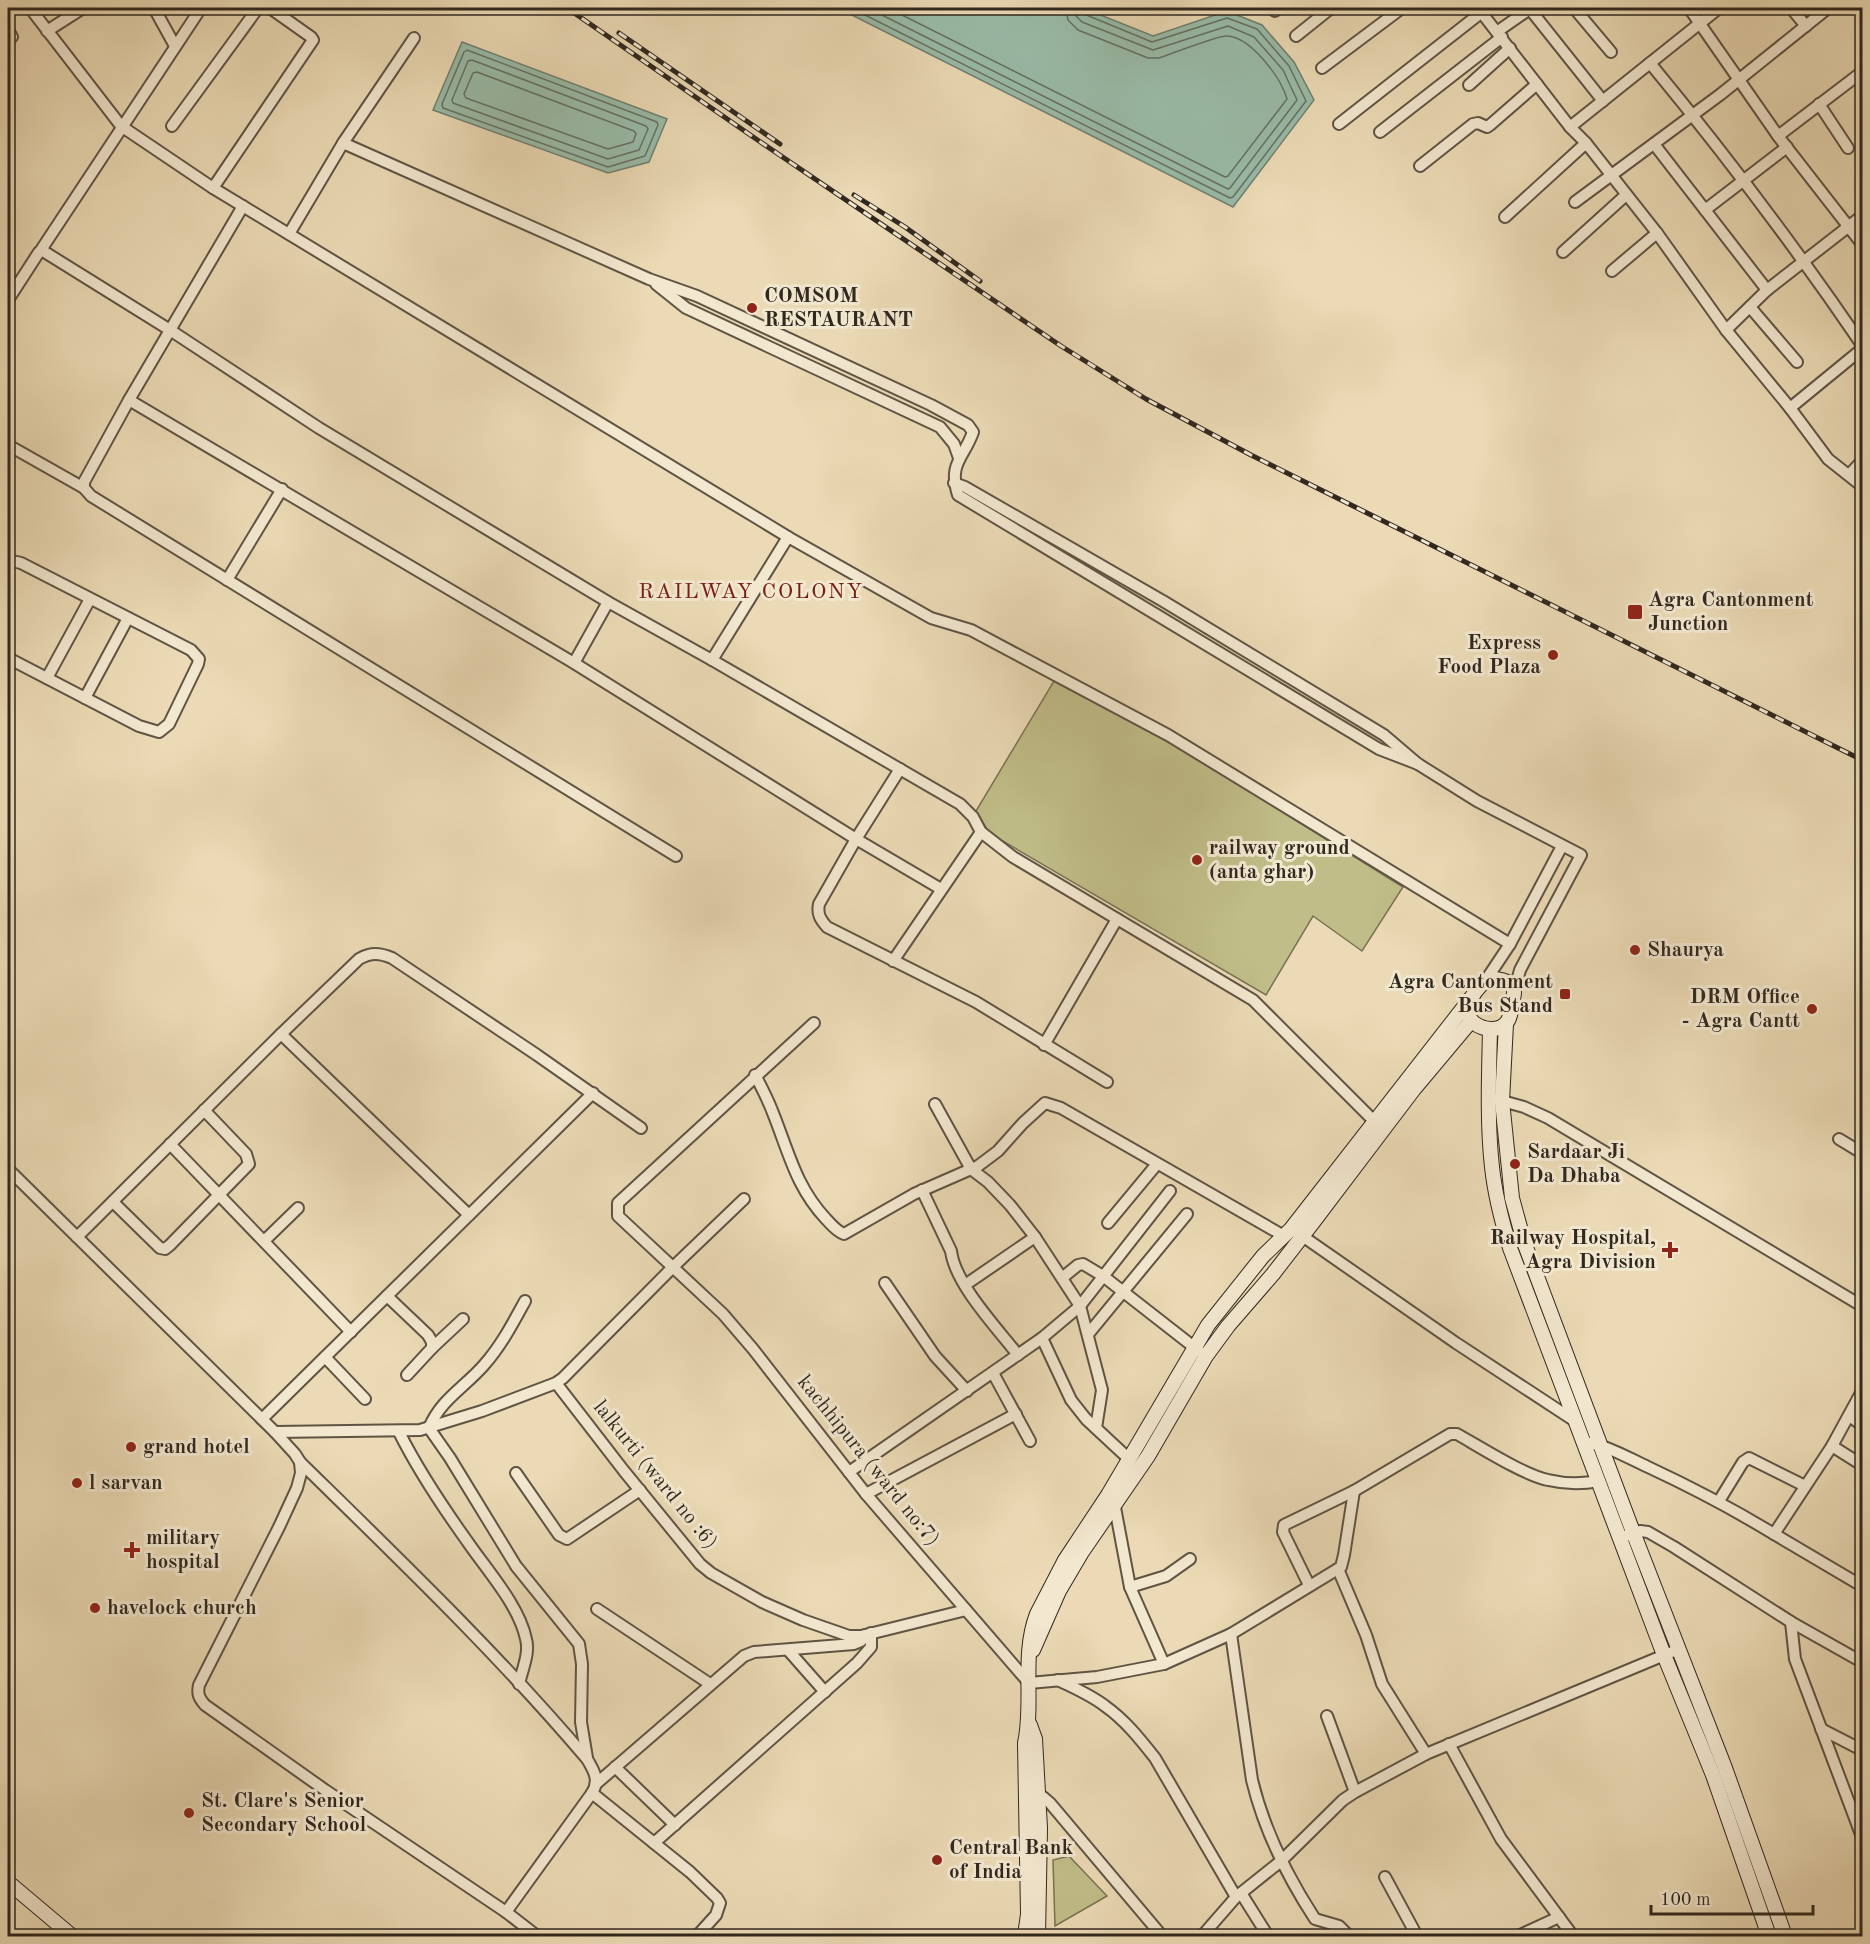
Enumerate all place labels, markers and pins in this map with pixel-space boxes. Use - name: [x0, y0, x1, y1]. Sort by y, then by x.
- place label: COMSOM RESTAURANT: [764, 286, 913, 331]
- marker: COMSOM RESTAURANT: [745, 301, 759, 315]
- place label: Agra Cantonment Junction: [1648, 590, 1814, 635]
- marker: Agra Cantonment Junction: [1626, 603, 1644, 621]
- place label: Express Food Plaza: [1437, 633, 1541, 678]
- marker: Express Food Plaza: [1546, 648, 1560, 662]
- place label: railway ground (anta ghar): [1209, 838, 1350, 883]
- marker: railway ground (anta ghar): [1190, 853, 1204, 867]
- place label: Shaurya: [1647, 940, 1724, 961]
- marker: Shaurya: [1628, 943, 1642, 957]
- place label: Agra Cantonment Bus Stand: [1388, 972, 1553, 1017]
- marker: Agra Cantonment Bus Stand: [1558, 987, 1572, 1001]
- place label: DRM Office - Agra Cantt: [1682, 987, 1800, 1032]
- marker: DRM Office - Agra Cantt: [1805, 1002, 1819, 1016]
- place label: Sardaar Ji Da Dhaba: [1527, 1142, 1625, 1187]
- marker: Sardaar Ji Da Dhaba: [1508, 1157, 1522, 1171]
- place label: Railway Hospital, Agra Division: [1490, 1228, 1656, 1273]
- marker: Railway Hospital, Agra Division: [1661, 1241, 1679, 1259]
- place label: grand hotel: [143, 1437, 250, 1458]
- marker: grand hotel: [124, 1440, 138, 1454]
- place label: l sarvan: [89, 1473, 163, 1494]
- marker: l sarvan: [70, 1476, 84, 1490]
- place label: military hospital: [146, 1528, 220, 1573]
- marker: military hospital: [123, 1541, 141, 1559]
- place label: havelock church: [107, 1598, 257, 1619]
- marker: havelock church: [88, 1601, 102, 1615]
- place label: St. Clare's Senior Secondary School: [201, 1791, 366, 1836]
- marker: St. Clare's Senior Secondary School: [182, 1806, 196, 1820]
- place label: Central Bank of India: [949, 1838, 1073, 1883]
- marker: Central Bank of India: [930, 1853, 944, 1867]

